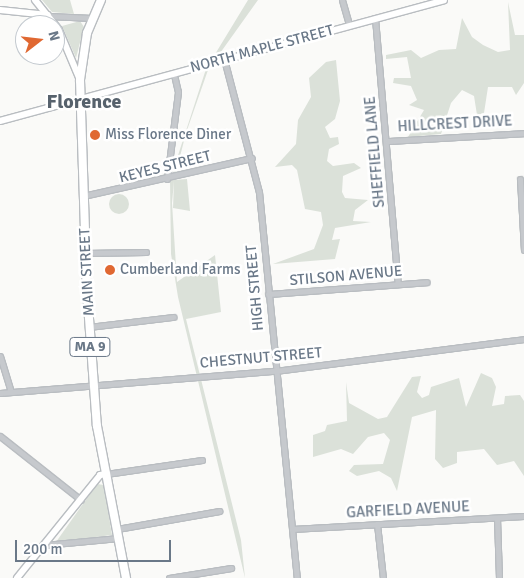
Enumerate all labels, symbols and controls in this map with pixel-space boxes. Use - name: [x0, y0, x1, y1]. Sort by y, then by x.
- north arrow: [15, 15, 65, 65]
- street label: NORTH MAPLE STREET: [188, 21, 336, 77]
- text: N: [44, 29, 63, 43]
- district label: Florence: [47, 89, 121, 113]
- street label: SHEFFIELD LANE: [361, 96, 389, 208]
- street label: HILLCREST DRIVE: [397, 112, 513, 136]
- place label: Miss Florence Diner: [105, 126, 231, 144]
- marker: Miss Florence Diner: [89, 129, 101, 141]
- street label: KEYES STREET: [117, 147, 213, 187]
- street label: MAIN STREET: [76, 228, 98, 316]
- street label: HIGH STREET: [242, 244, 268, 332]
- place label: Cumberland Farms: [120, 261, 241, 279]
- street label: STILSON AVENUE: [289, 262, 403, 290]
- marker: Cumberland Farms: [104, 264, 116, 276]
- road number: MA 9: [69, 336, 111, 358]
- street label: CHESTNUT STREET: [199, 344, 323, 372]
- street label: GARFIELD AVENUE: [346, 498, 470, 522]
- scale bar: [18, 530, 174, 562]
- text: 200 m: [23, 540, 63, 558]

